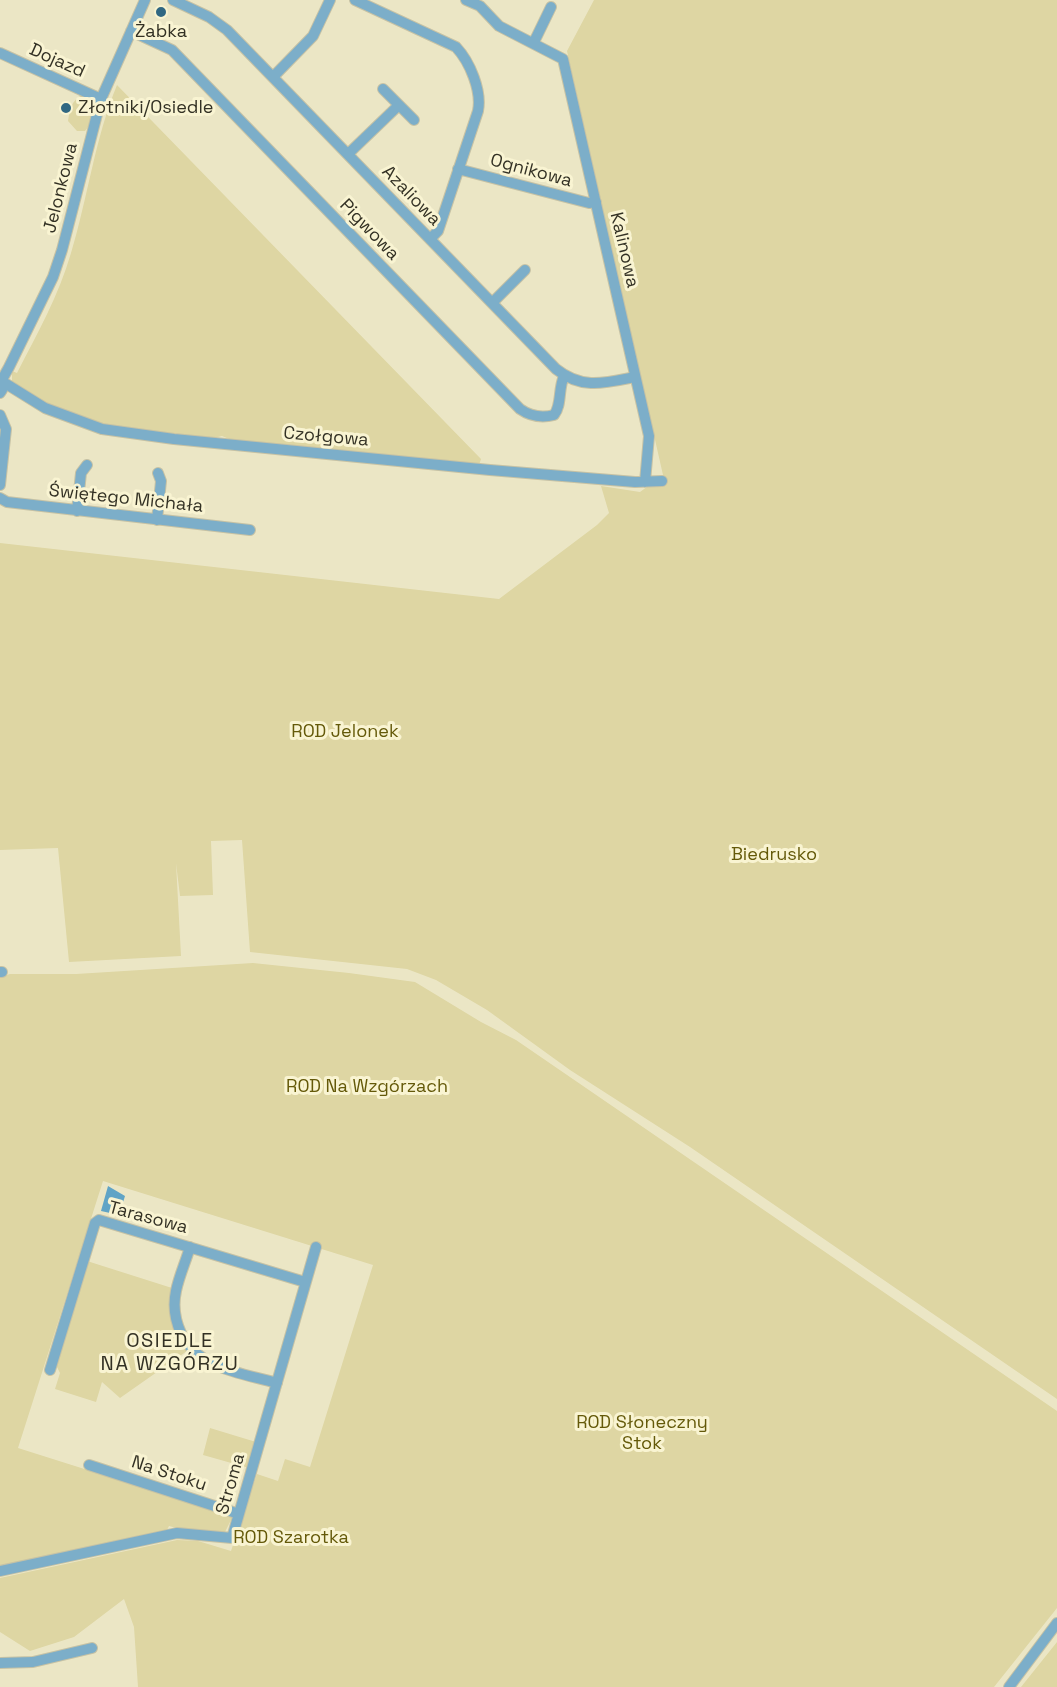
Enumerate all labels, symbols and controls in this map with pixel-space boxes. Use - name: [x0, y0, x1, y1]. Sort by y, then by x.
- marker: Żabka: [154, 5, 168, 19]
- place label: Żabka: [135, 21, 187, 43]
- street label: Dojazd: [26, 39, 88, 83]
- place label: Złotniki/Osiedle: [78, 97, 214, 119]
- marker: Złotniki/Osiedle: [59, 101, 73, 115]
- street label: Jelonkowa: [39, 141, 83, 235]
- street label: Ognikowa: [488, 150, 574, 192]
- street label: Azaliowa: [377, 161, 445, 231]
- street label: Pigwowa: [335, 195, 403, 265]
- street label: Kalinowa: [605, 210, 643, 290]
- street label: Czołgowa: [282, 423, 370, 451]
- street label: Świętego Michała: [48, 480, 204, 518]
- park label: ROD Jelonek: [291, 721, 399, 743]
- park label: Biedrusko: [731, 844, 817, 866]
- park label: ROD Na Wzgórzach: [286, 1076, 448, 1098]
- street label: Tarasowa: [106, 1197, 190, 1239]
- district label: OSIEDLE NA WZGÓRZU: [101, 1330, 239, 1377]
- park label: ROD Słoneczny Stok: [576, 1412, 708, 1454]
- street label: Stroma: [212, 1451, 250, 1517]
- street label: Na Stoku: [129, 1452, 209, 1496]
- park label: ROD Szarotka: [233, 1527, 349, 1549]

